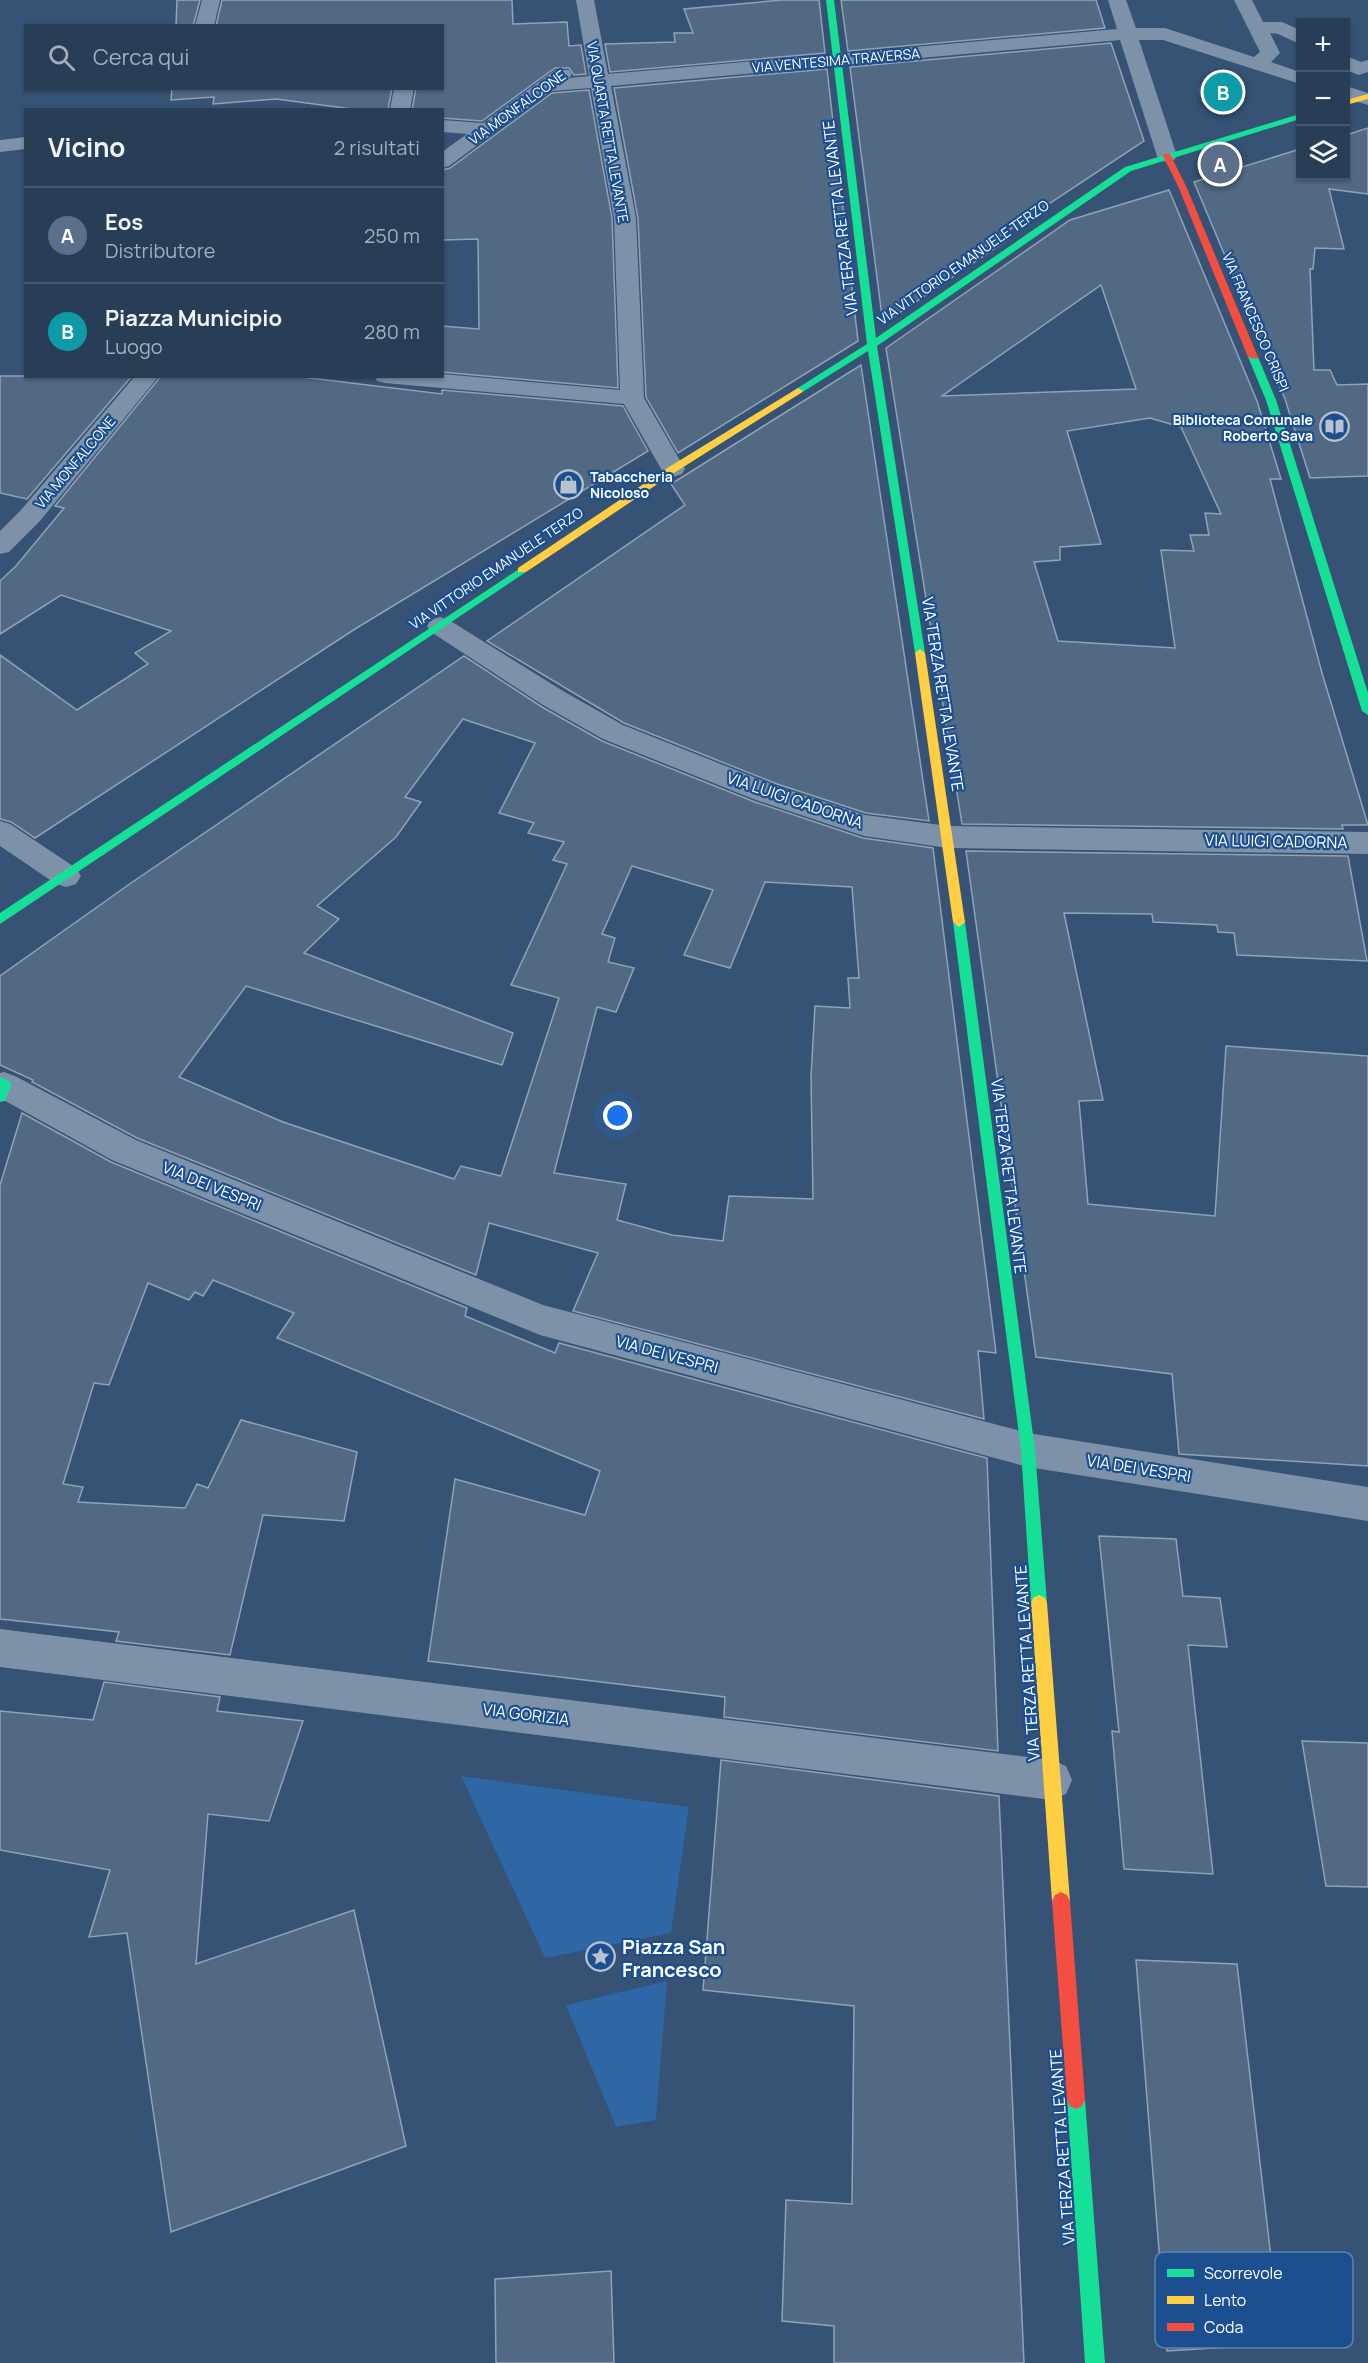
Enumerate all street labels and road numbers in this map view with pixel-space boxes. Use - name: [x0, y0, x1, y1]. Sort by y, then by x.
- street label: VIA QUARTA RETTA LEVANTE: [583, 40, 633, 224]
- street label: VIA VENTESIMA TRAVERSA: [751, 43, 921, 77]
- street label: VIA MONFALCONE: [465, 65, 569, 149]
- street label: VIA TERZA RETTA LEVANTE: [817, 119, 863, 317]
- street label: VIA VITTORIO EMANUELE TERZO: [873, 195, 1053, 329]
- street label: VIA FRANCESCO CRISPI: [1218, 250, 1294, 394]
- street label: VIA MONFALCONE: [31, 412, 119, 512]
- street label: VIA VITTORIO EMANUELE TERZO: [405, 503, 587, 633]
- street label: VIA TERZA RETTA LEVANTE: [917, 595, 969, 793]
- street label: VIA LUIGI CADORNA: [724, 766, 866, 834]
- street label: VIA LUIGI CADORNA: [1204, 829, 1348, 853]
- street label: VIA TERZA RETTA LEVANTE: [986, 1077, 1032, 1275]
- street label: VIA DEI VESPRI: [159, 1156, 265, 1216]
- street label: VIA DEI VESPRI: [613, 1330, 721, 1378]
- street label: VIA DEI VESPRI: [1085, 1449, 1193, 1487]
- street label: VIA TERZA RETTA LEVANTE: [1009, 1564, 1045, 1762]
- street label: VIA GORIZIA: [481, 1698, 571, 1730]
- street label: VIA TERZA RETTA LEVANTE: [1044, 2048, 1080, 2246]

